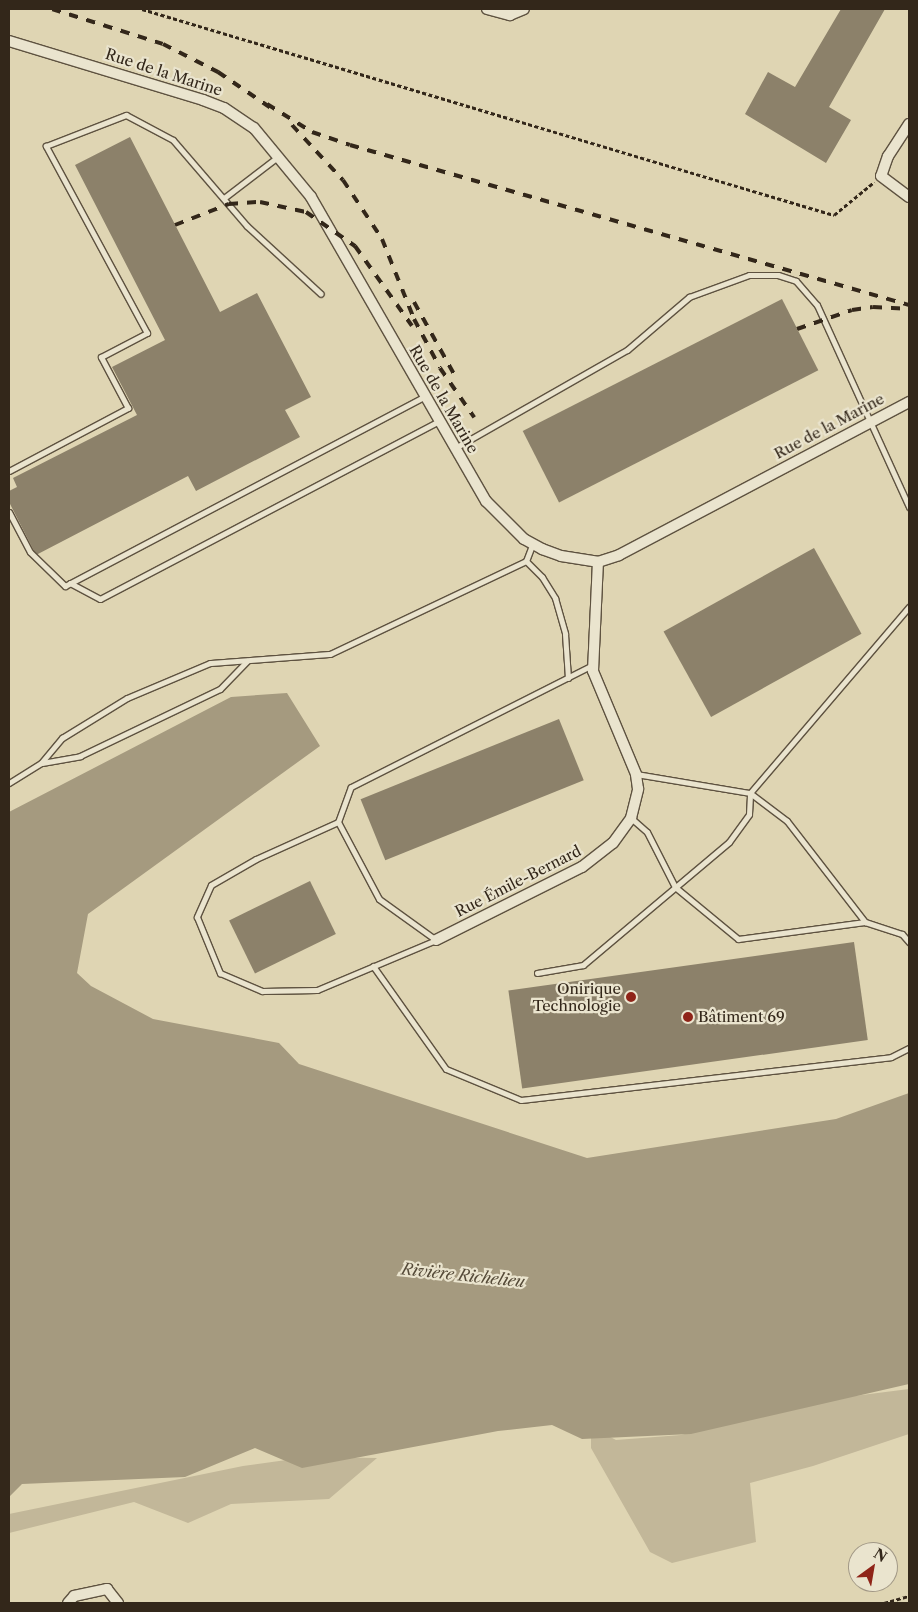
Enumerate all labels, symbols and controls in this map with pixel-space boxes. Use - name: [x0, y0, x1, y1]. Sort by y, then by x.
- street label: Rue de la Marine: [103, 45, 225, 99]
- street label: Rue de la Marine: [406, 342, 482, 456]
- street label: Rue de la Marine: [771, 389, 887, 463]
- street label: Rue Émile-Bernard: [452, 841, 584, 921]
- place label: Onirique Technologie: [532, 979, 621, 1014]
- marker: Onirique Technologie: [625, 991, 637, 1003]
- place label: Bâtiment 69: [698, 1008, 785, 1026]
- marker: Bâtiment 69: [682, 1011, 694, 1023]
- water label: Rivière Richelieu: [400, 1259, 526, 1291]
- north arrow: [848, 1542, 898, 1592]
- text: N: [870, 1544, 890, 1566]

